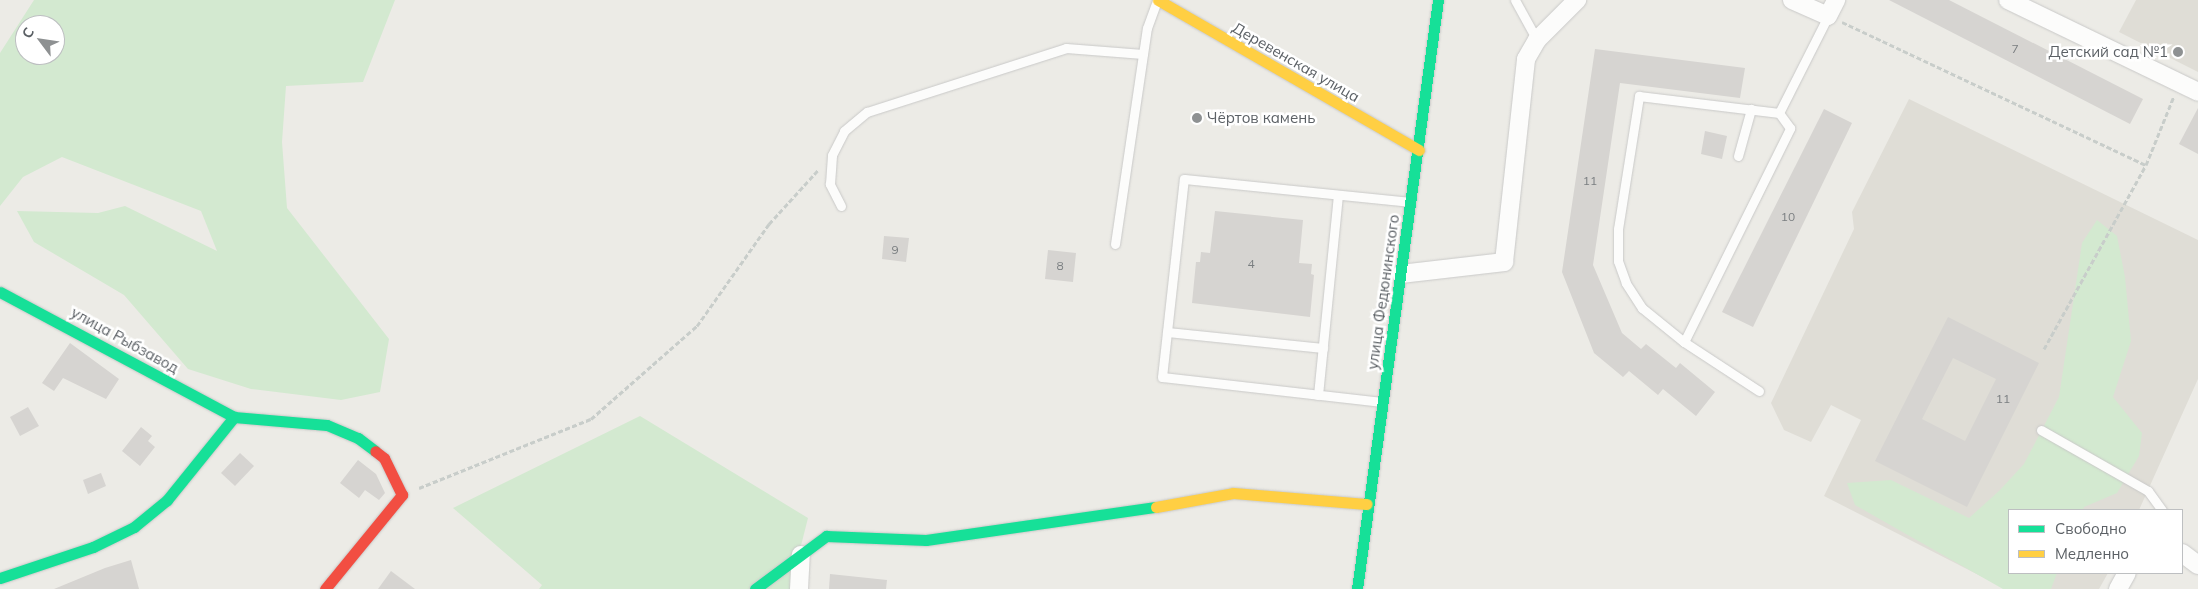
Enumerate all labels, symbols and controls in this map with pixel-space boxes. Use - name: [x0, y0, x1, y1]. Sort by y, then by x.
- north arrow: [15, 15, 65, 65]
- street label: Деревенская улица: [1229, 18, 1363, 106]
- text: С: [18, 24, 38, 42]
- house number: 7: [2011, 42, 2019, 56]
- place label: Детский сад №1: [2048, 43, 2168, 61]
- marker: Детский сад №1: [2172, 46, 2184, 58]
- place label: Чёртов камень: [1207, 109, 1315, 127]
- marker: Чёртов камень: [1191, 112, 1203, 124]
- house number: 11: [1583, 174, 1597, 188]
- house number: 10: [1781, 210, 1795, 224]
- street label: улица Федюнинского: [1363, 213, 1403, 371]
- house number: 9: [891, 243, 899, 257]
- house number: 4: [1247, 257, 1255, 271]
- house number: 8: [1056, 259, 1064, 273]
- street label: улица Рыбзавод: [68, 303, 182, 377]
- house number: 11: [1996, 392, 2010, 406]
- legend: [2008, 509, 2183, 574]
- text: Свободно: [2055, 519, 2127, 538]
- text: Медленно: [2055, 544, 2129, 563]

